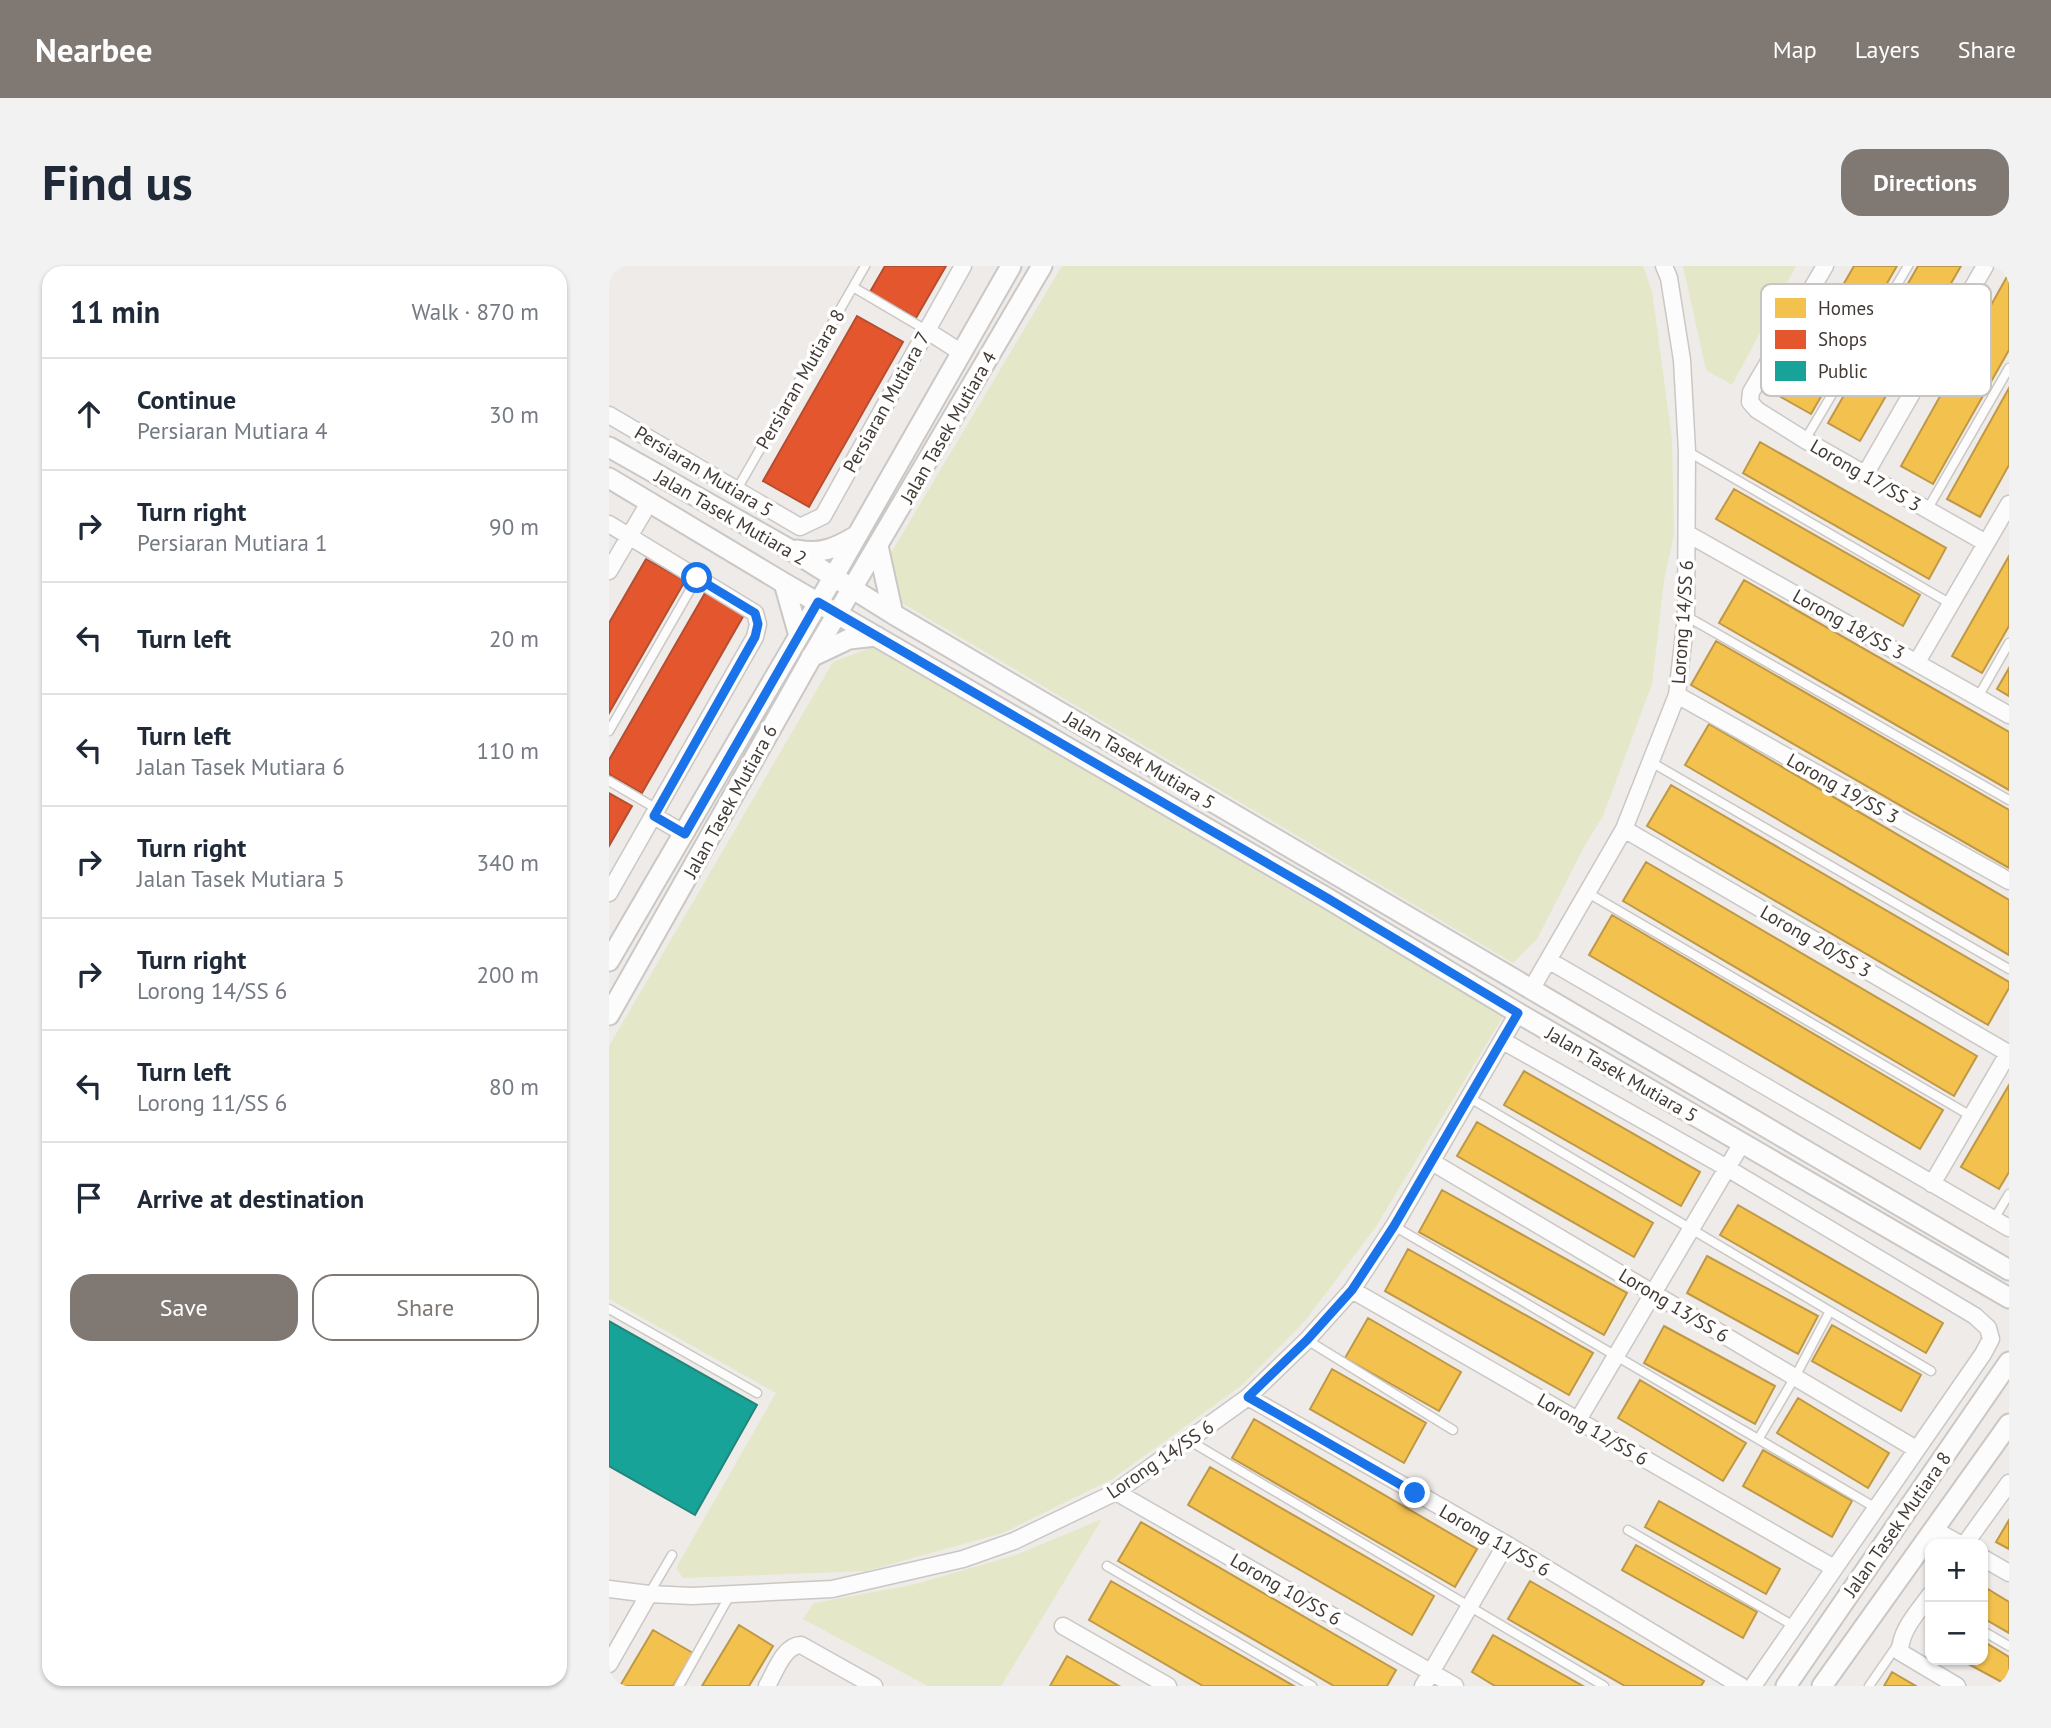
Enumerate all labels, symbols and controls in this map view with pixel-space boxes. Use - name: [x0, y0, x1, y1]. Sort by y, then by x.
- text: Nearbee: [35, 28, 152, 71]
- text: Map: [1773, 34, 1817, 65]
- text: Layers: [1855, 34, 1920, 65]
- text: Share: [1958, 34, 2016, 65]
- button: Directions: [1841, 149, 2009, 216]
- text: Find us: [42, 150, 193, 214]
- legend: [1761, 284, 1991, 396]
- text: 11 min: [70, 292, 160, 331]
- text: Homes: [1818, 296, 1874, 320]
- text: Walk · 870 m: [412, 297, 539, 326]
- street label: Persiaran Mutiara 8: [750, 305, 850, 453]
- street label: Persiaran Mutiara 7: [837, 327, 935, 477]
- text: Shops: [1818, 327, 1867, 351]
- street label: Jalan Tasek Mutiara 4: [894, 347, 1001, 508]
- text: Public: [1818, 359, 1868, 383]
- text: Continue: [137, 383, 236, 416]
- icon: ahead: [70, 395, 108, 433]
- text: 30 m: [489, 400, 539, 429]
- text: Persiaran Mutiara 4: [137, 416, 328, 445]
- street label: Persiaran Mutiara 5: [630, 420, 778, 522]
- street label: Lorong 17/SS 3: [1806, 434, 1926, 516]
- street label: Jalan Tasek Mutiara 2: [650, 463, 811, 570]
- text: Turn right: [137, 495, 246, 528]
- icon: right: [70, 507, 108, 545]
- text: 90 m: [489, 512, 539, 541]
- text: Persiaran Mutiara 1: [137, 528, 328, 557]
- street label: Lorong 14/SS 6: [1666, 559, 1698, 685]
- route start: [681, 562, 712, 593]
- street label: Lorong 18/SS 3: [1789, 583, 1909, 665]
- icon: left: [70, 619, 108, 657]
- text: Turn left: [137, 622, 231, 655]
- text: 20 m: [489, 624, 539, 653]
- street label: Jalan Tasek Mutiara 5: [1059, 705, 1220, 814]
- text: Turn left: [137, 719, 231, 752]
- street label: Jalan Tasek Mutiara 6: [677, 720, 782, 883]
- icon: left: [70, 731, 108, 769]
- text: 110 m: [477, 736, 539, 765]
- street label: Lorong 19/SS 3: [1783, 747, 1903, 829]
- text: Jalan Tasek Mutiara 6: [137, 752, 345, 781]
- text: Turn right: [137, 831, 246, 864]
- icon: right: [70, 843, 108, 881]
- text: 340 m: [477, 848, 539, 877]
- text: Jalan Tasek Mutiara 5: [137, 864, 345, 893]
- street label: Lorong 20/SS 3: [1756, 900, 1876, 982]
- text: Turn right: [137, 943, 246, 976]
- icon: right: [70, 955, 108, 993]
- text: 200 m: [477, 960, 539, 989]
- text: Lorong 14/SS 6: [137, 976, 287, 1005]
- street label: Jalan Tasek Mutiara 5: [1541, 1020, 1702, 1127]
- text: Turn left: [137, 1055, 231, 1088]
- icon: left: [70, 1067, 108, 1105]
- text: 80 m: [489, 1072, 539, 1101]
- text: Lorong 11/SS 6: [137, 1088, 287, 1117]
- icon: arrive: [70, 1179, 108, 1217]
- text: Arrive at destination: [137, 1182, 364, 1215]
- street label: Lorong 13/SS 6: [1615, 1263, 1733, 1347]
- button: Save: [70, 1274, 298, 1341]
- button: Share: [312, 1274, 539, 1341]
- street label: Lorong 12/SS 6: [1533, 1388, 1653, 1470]
- street label: Lorong 14/SS 6: [1102, 1414, 1218, 1504]
- street label: Jalan Tasek Mutiara 8: [1837, 1447, 1956, 1602]
- route end: [1399, 1477, 1430, 1508]
- street label: Lorong 11/SS 6: [1435, 1499, 1555, 1581]
- map controls: [1925, 1539, 1988, 1665]
- button: +: [1925, 1539, 1988, 1602]
- street label: Lorong 10/SS 6: [1226, 1548, 1346, 1630]
- button: −: [1925, 1602, 1988, 1665]

